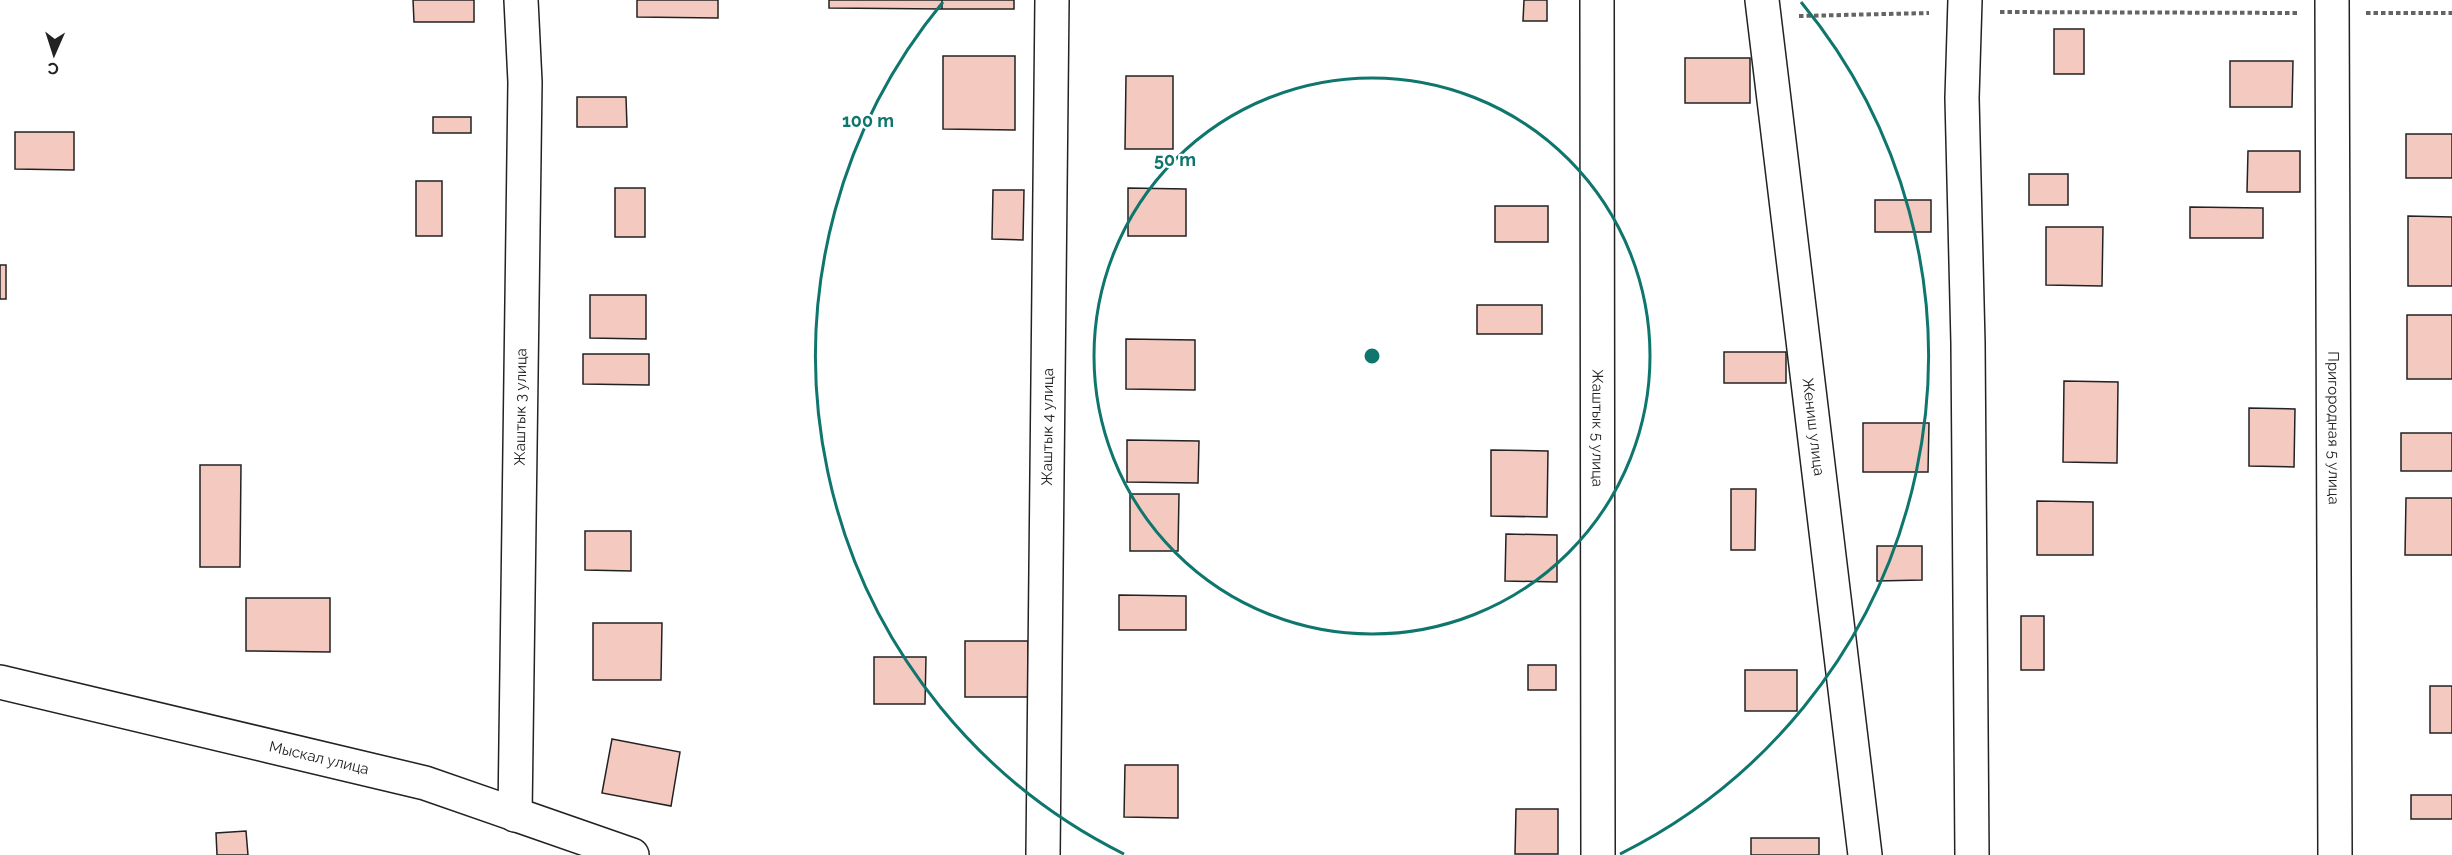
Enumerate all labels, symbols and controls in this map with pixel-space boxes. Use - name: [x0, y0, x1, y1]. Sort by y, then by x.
- north arrow: [24, 24, 84, 84]
- text: С: [47, 59, 59, 78]
- text: 100 m: [842, 110, 894, 131]
- text: 50 m: [1154, 149, 1196, 170]
- centre of rings: [1362, 346, 1382, 366]
- street label: Жаштык 3 улица: [511, 348, 530, 466]
- street label: Пригородная 5 улица: [2324, 351, 2343, 505]
- street label: Жаштык 4 улица: [1038, 368, 1057, 486]
- street label: Жаштык 5 улица: [1588, 369, 1607, 487]
- street label: Жениш улица: [1799, 377, 1828, 477]
- street label: Мыскал улица: [267, 737, 371, 778]

